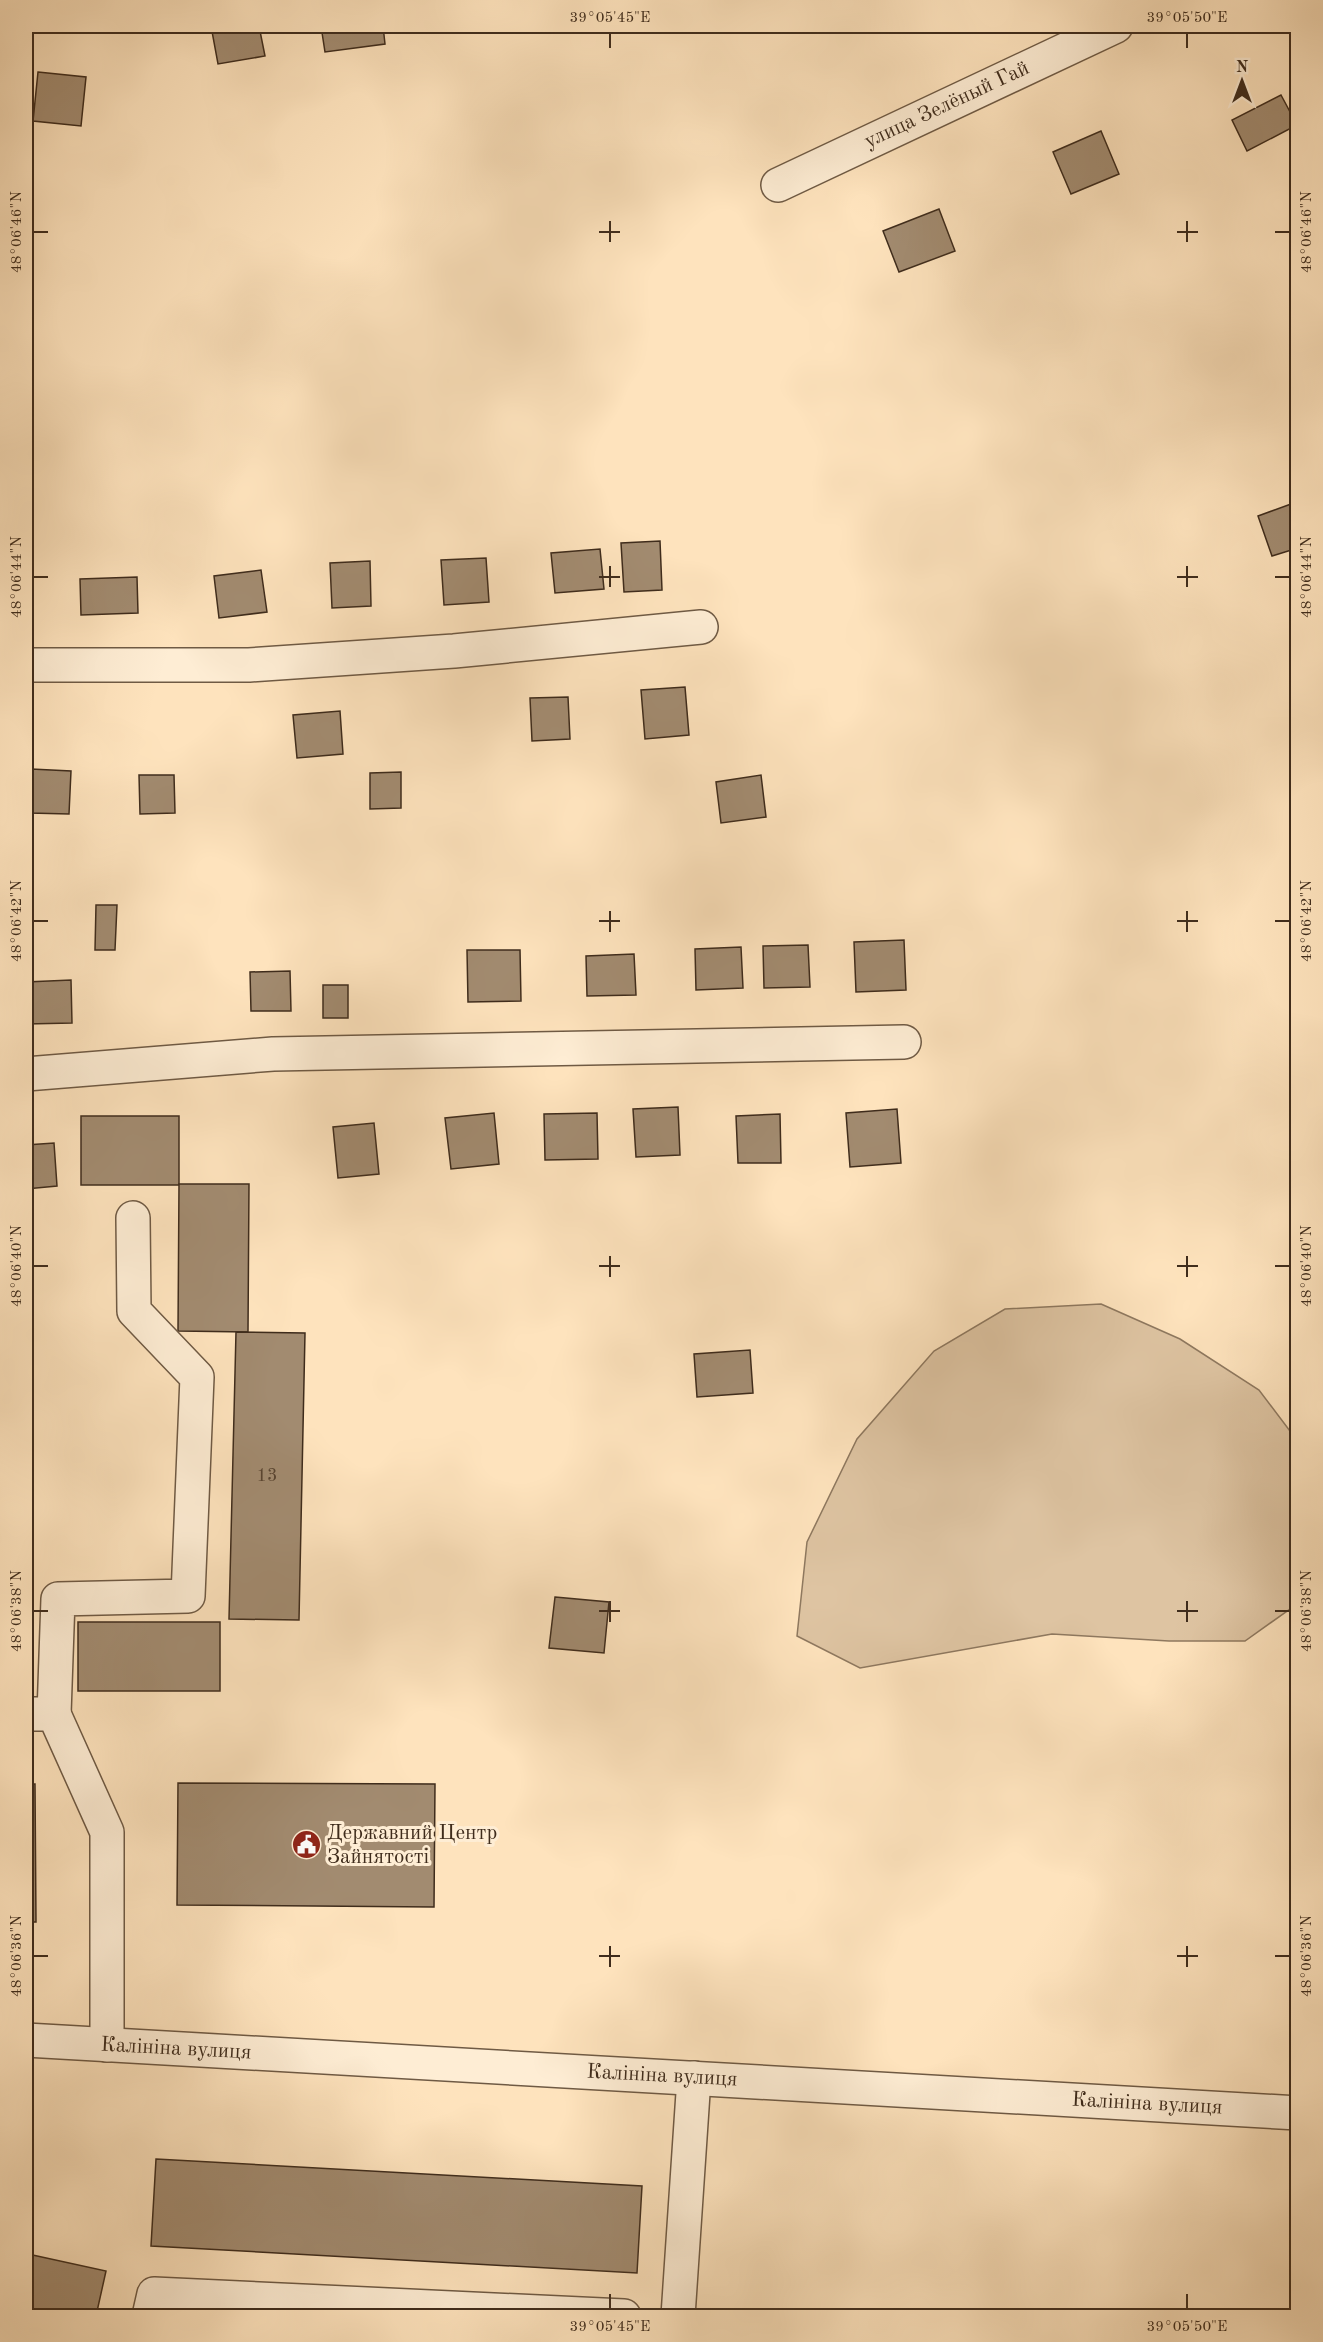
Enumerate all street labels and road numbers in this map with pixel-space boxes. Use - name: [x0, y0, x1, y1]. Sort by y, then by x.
- street label: улица Зелёный Гай: [861, 58, 1033, 152]
- street label: Калініна вулиця: [100, 2035, 252, 2063]
- street label: Калініна вулиця: [586, 2062, 738, 2090]
- street label: Калініна вулиця: [1071, 2090, 1223, 2118]

